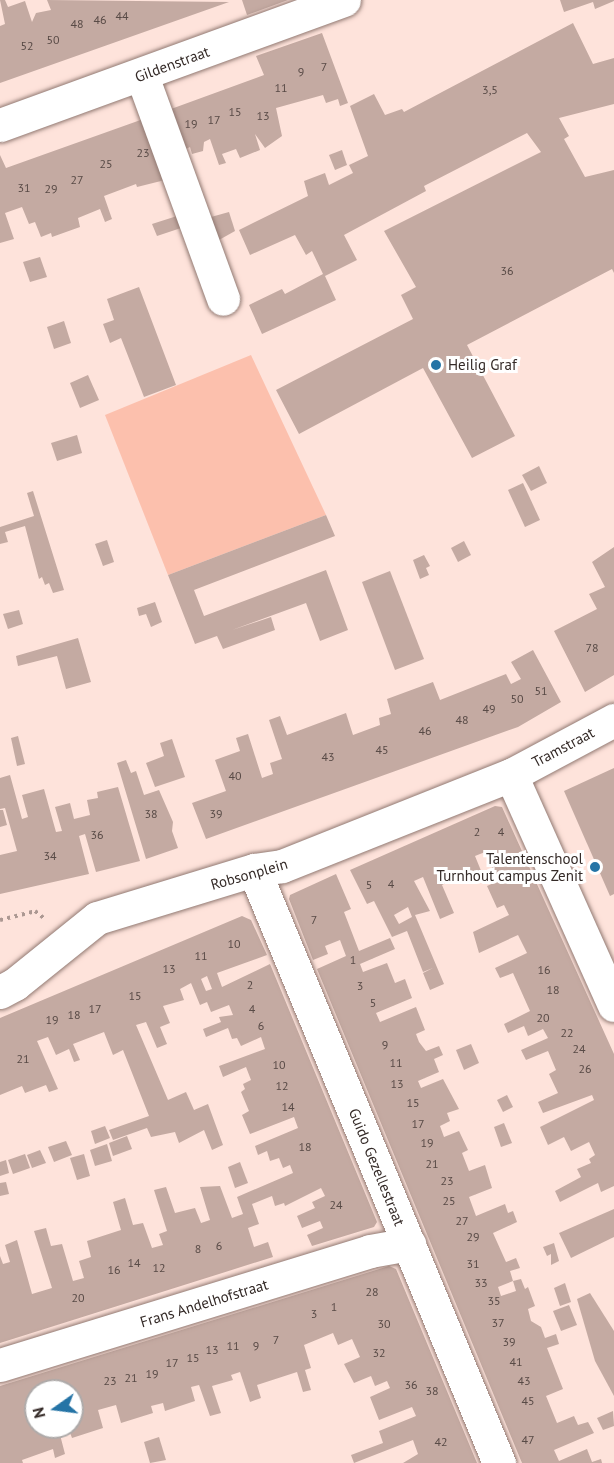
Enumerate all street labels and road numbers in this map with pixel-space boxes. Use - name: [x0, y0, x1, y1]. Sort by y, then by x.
- street label: Gildenstraat: [132, 42, 212, 86]
- street label: Tramstraat: [529, 723, 597, 771]
- street label: Robsonplein: [208, 854, 290, 894]
- street label: Guido Gezellestraat: [345, 1106, 409, 1228]
- street label: Frans Andelhofstraat: [138, 1275, 270, 1331]

